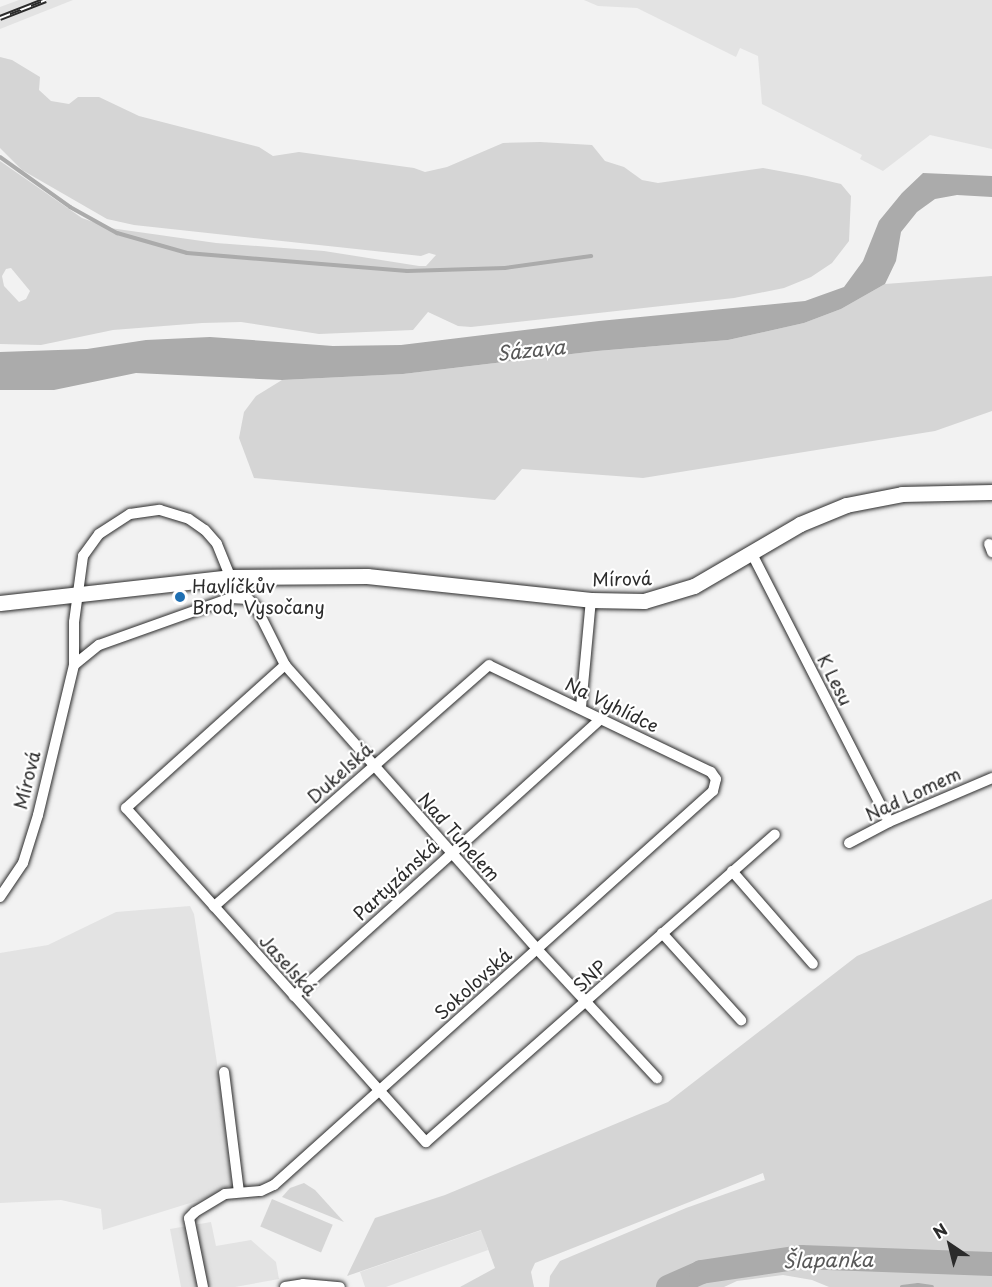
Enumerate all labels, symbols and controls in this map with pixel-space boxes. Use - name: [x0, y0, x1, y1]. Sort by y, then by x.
- water label: Sázava: [496, 334, 566, 366]
- street label: Mírová: [592, 568, 652, 590]
- place label: Havlíčkův Brod, Vysočany: [192, 576, 325, 618]
- marker: Havlíčkův Brod, Vysočany: [173, 590, 187, 604]
- street label: K Lesu: [813, 650, 857, 710]
- street label: Na Vyhlídce: [562, 673, 662, 737]
- street label: Dukelská: [303, 738, 377, 808]
- street label: Mírová: [9, 748, 45, 812]
- street label: Nad Lomem: [862, 762, 964, 826]
- street label: Nad Tunelem: [413, 787, 505, 887]
- street label: Partyzánská: [349, 835, 443, 925]
- street label: Jaselská: [255, 930, 321, 1000]
- street label: Sokolovská: [430, 944, 516, 1024]
- street label: SNP: [569, 956, 611, 996]
- north arrow: [920, 1215, 980, 1275]
- text: N: [928, 1217, 952, 1244]
- water label: Šlapanka: [783, 1247, 873, 1273]

